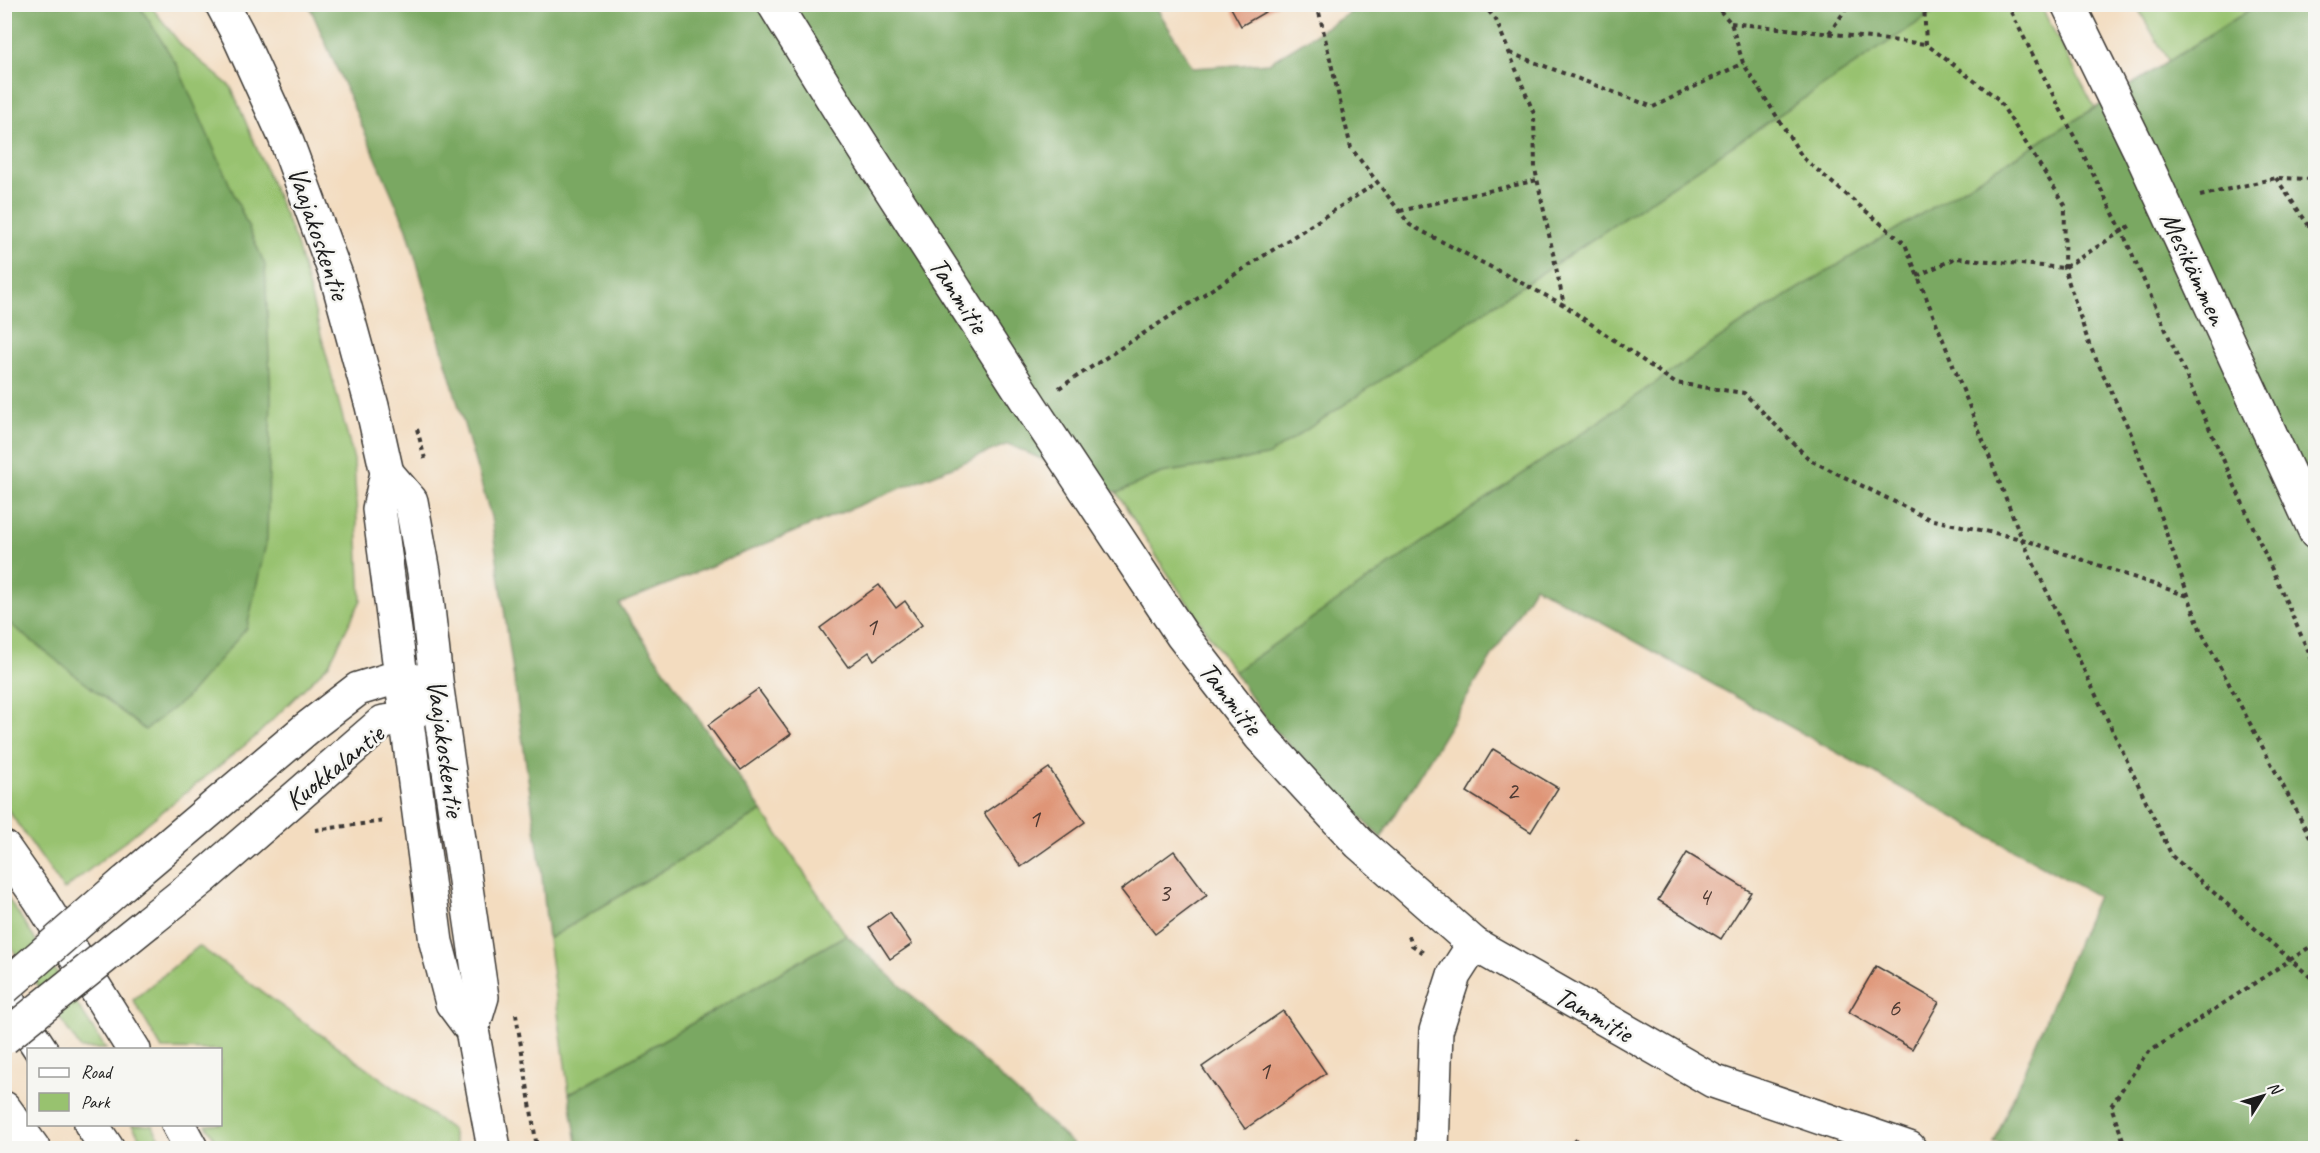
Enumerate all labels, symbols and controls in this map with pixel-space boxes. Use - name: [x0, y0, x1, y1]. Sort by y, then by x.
- street label: Vaajakoskentie: [280, 162, 359, 306]
- street label: Mesikämmen: [2153, 206, 2236, 331]
- street label: Tammitie: [921, 250, 998, 341]
- house number: 1: [865, 610, 878, 643]
- street label: Tammitie: [1191, 654, 1272, 743]
- street label: Vaajakoskentie: [419, 677, 473, 821]
- street label: Kuokkalantie: [277, 715, 392, 818]
- house number: 2: [1506, 774, 1520, 807]
- house number: 1: [1028, 802, 1041, 835]
- house number: 3: [1158, 876, 1172, 909]
- house number: 4: [1698, 880, 1712, 913]
- street label: Tammitie: [1549, 978, 1641, 1051]
- house number: 6: [1888, 991, 1901, 1024]
- legend: [27, 1048, 222, 1126]
- house number: 1: [1258, 1054, 1271, 1087]
- text: Road: [81, 1061, 114, 1083]
- north arrow: [2233, 1066, 2293, 1126]
- text: N: [2263, 1078, 2287, 1100]
- text: Park: [81, 1091, 111, 1113]

